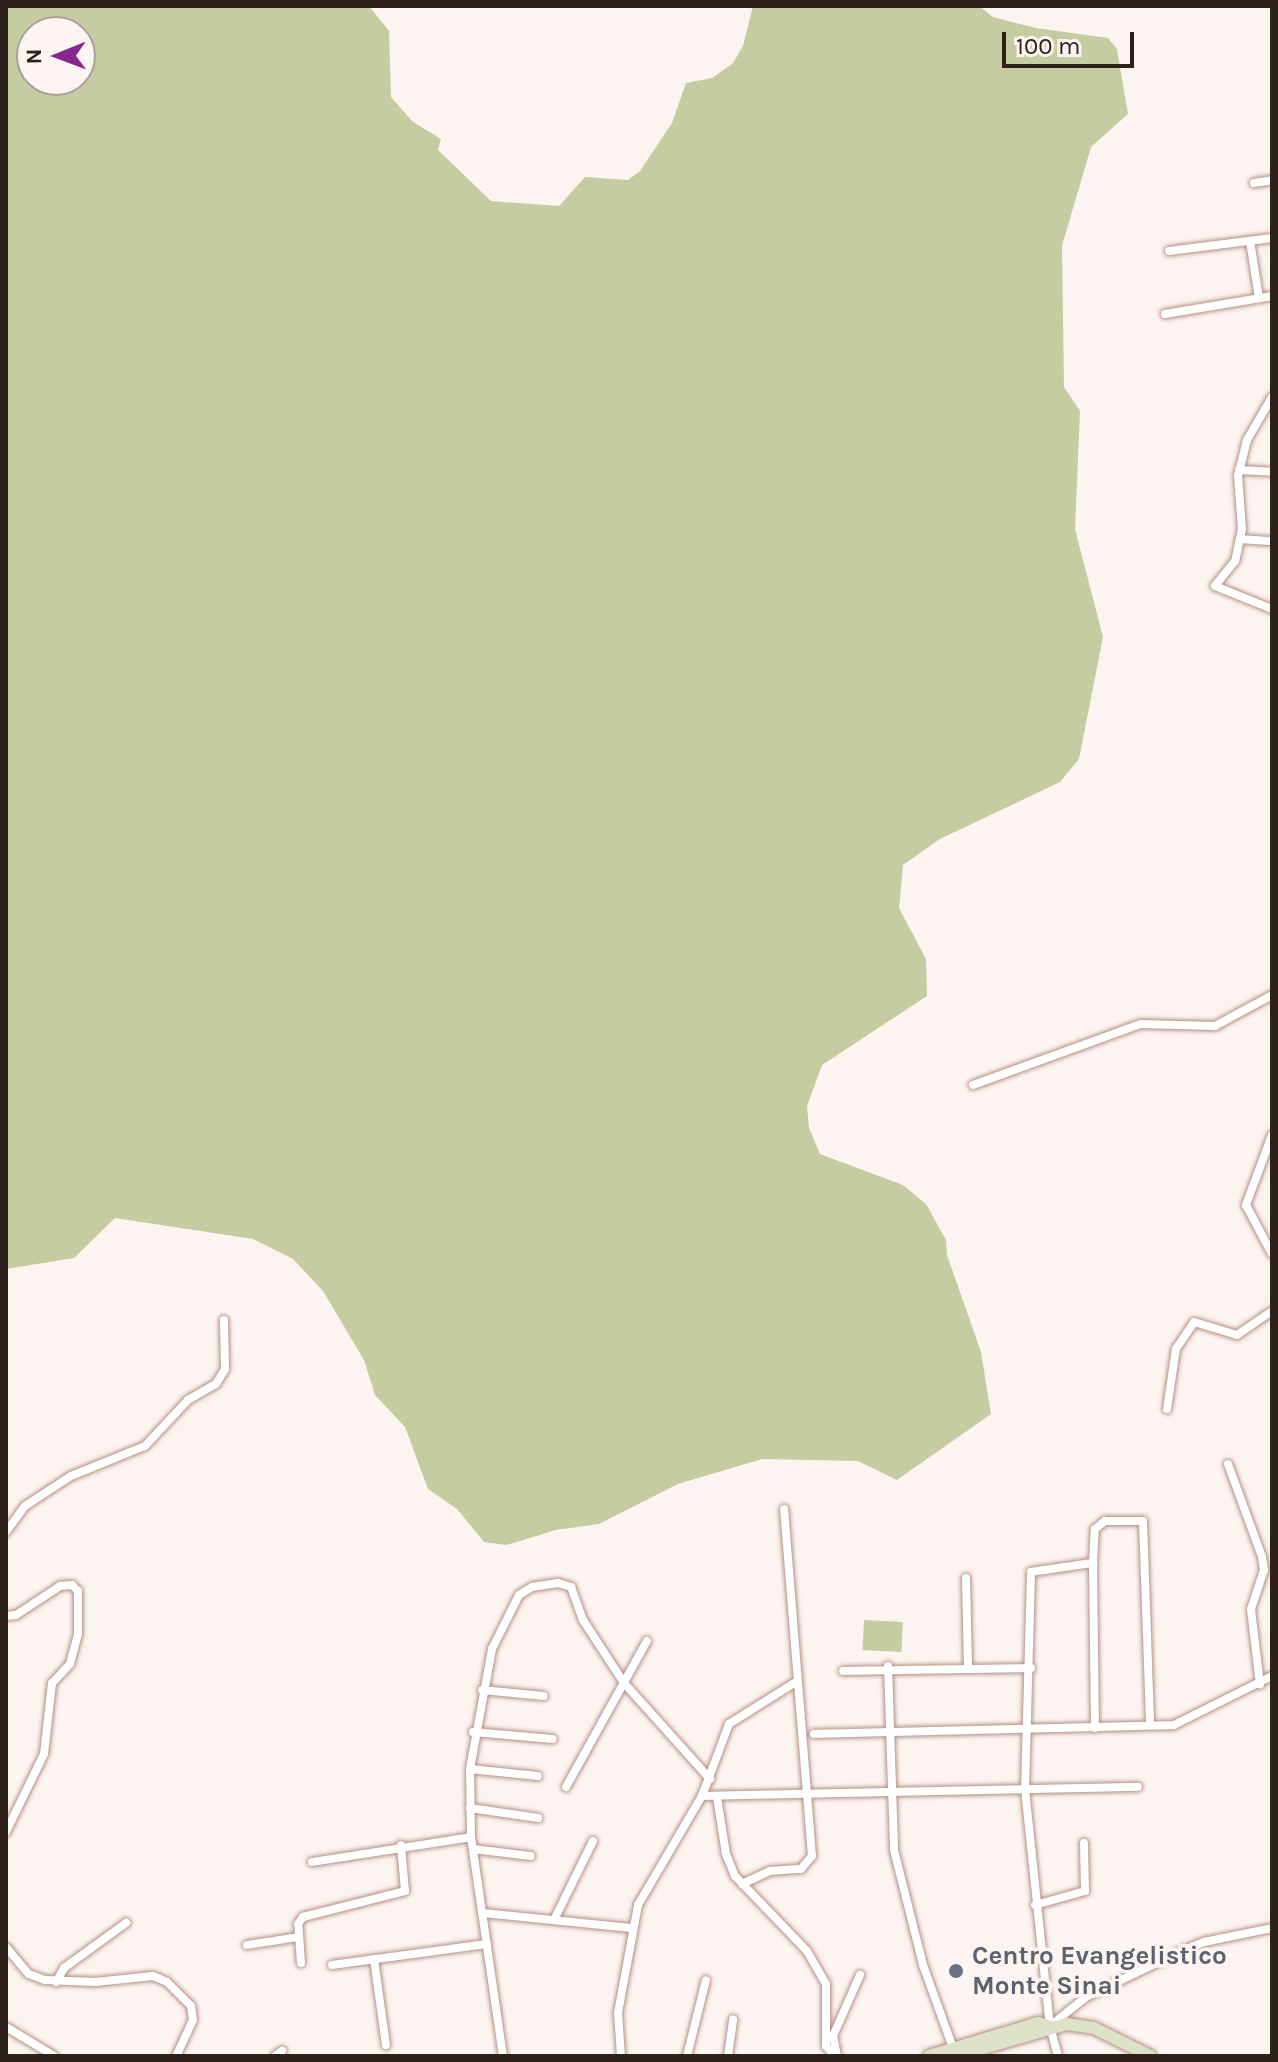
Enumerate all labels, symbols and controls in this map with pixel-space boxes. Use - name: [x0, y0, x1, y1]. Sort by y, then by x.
- north arrow: [16, 16, 96, 96]
- scale bar: [1006, 16, 1138, 66]
- text: 100 m: [1016, 32, 1081, 60]
- text: N: [21, 48, 47, 65]
- place label: Centro Evangelistico Monte Sinai: [972, 1940, 1227, 2002]
- marker: Centro Evangelistico Monte Sinai: [947, 1962, 965, 1980]

